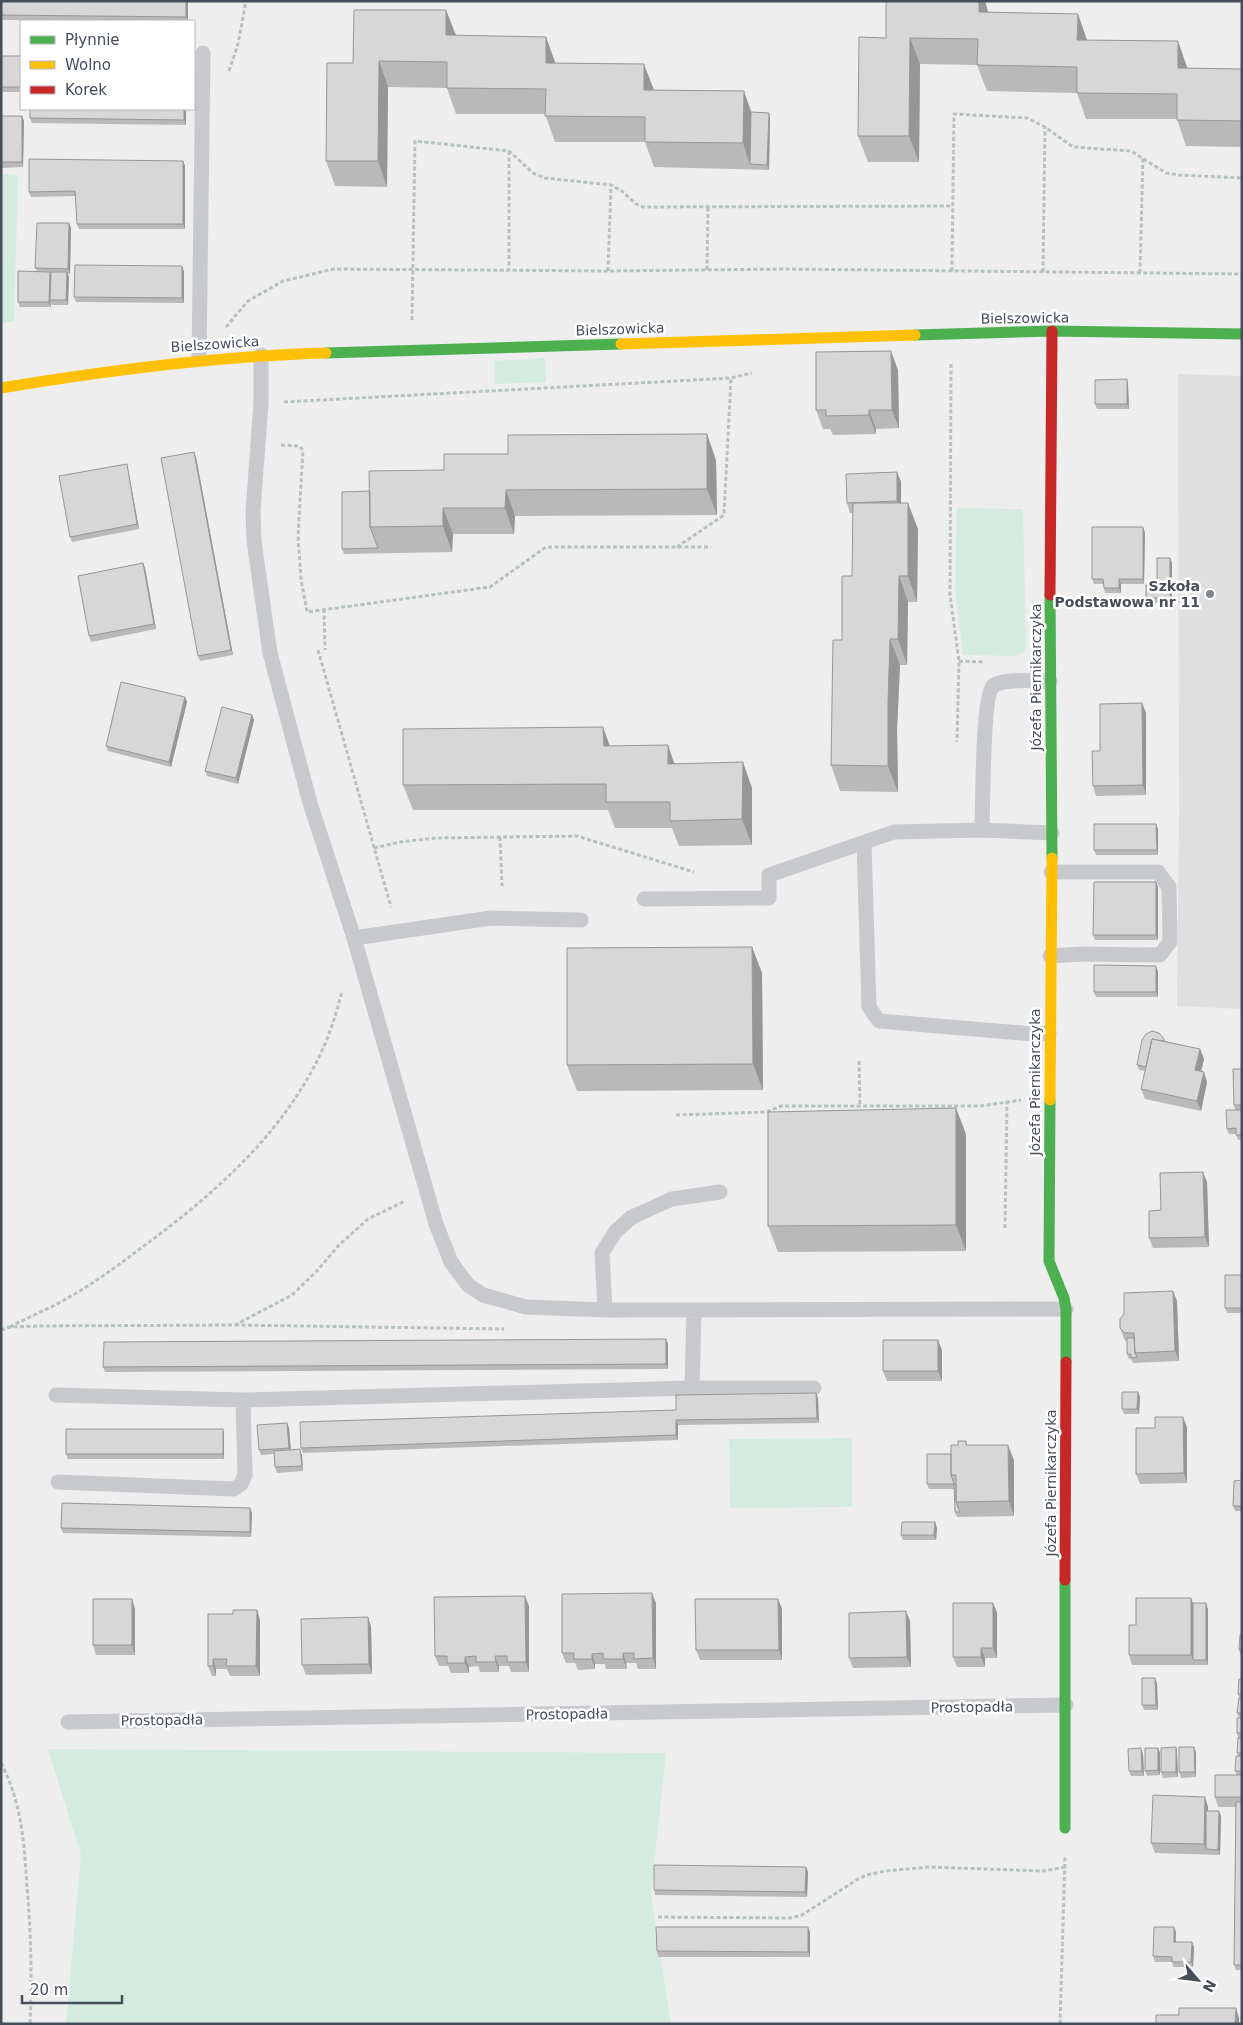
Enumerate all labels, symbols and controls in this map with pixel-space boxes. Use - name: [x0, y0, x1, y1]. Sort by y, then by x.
- legend: [20, 20, 195, 110]
- text: Płynnie: [65, 31, 120, 49]
- text: Wolno: [65, 56, 111, 74]
- text: Korek: [65, 81, 107, 99]
- street label: Bielszowicka: [981, 309, 1069, 327]
- street label: Bielszowicka: [575, 319, 665, 339]
- street label: Bielszowicka: [170, 333, 260, 355]
- place label: Szkoła Podstawowa nr 11: [1055, 578, 1200, 610]
- marker: Szkoła Podstawowa nr 11: [1204, 588, 1216, 600]
- street label: Józefa Piernikarczyka: [1028, 603, 1044, 752]
- street label: Józefa Piernikarczyka: [1027, 1008, 1043, 1157]
- street label: Józefa Piernikarczyka: [1043, 1409, 1059, 1558]
- street label: Prostopadła: [931, 1698, 1013, 1716]
- street label: Prostopadła: [526, 1705, 608, 1723]
- street label: Prostopadła: [121, 1711, 203, 1729]
- north arrow: [1173, 1955, 1223, 2005]
- scale bar: [22, 1972, 122, 2004]
- text: N: [1200, 1977, 1219, 1995]
- text: 20 m: [30, 1981, 68, 1999]

